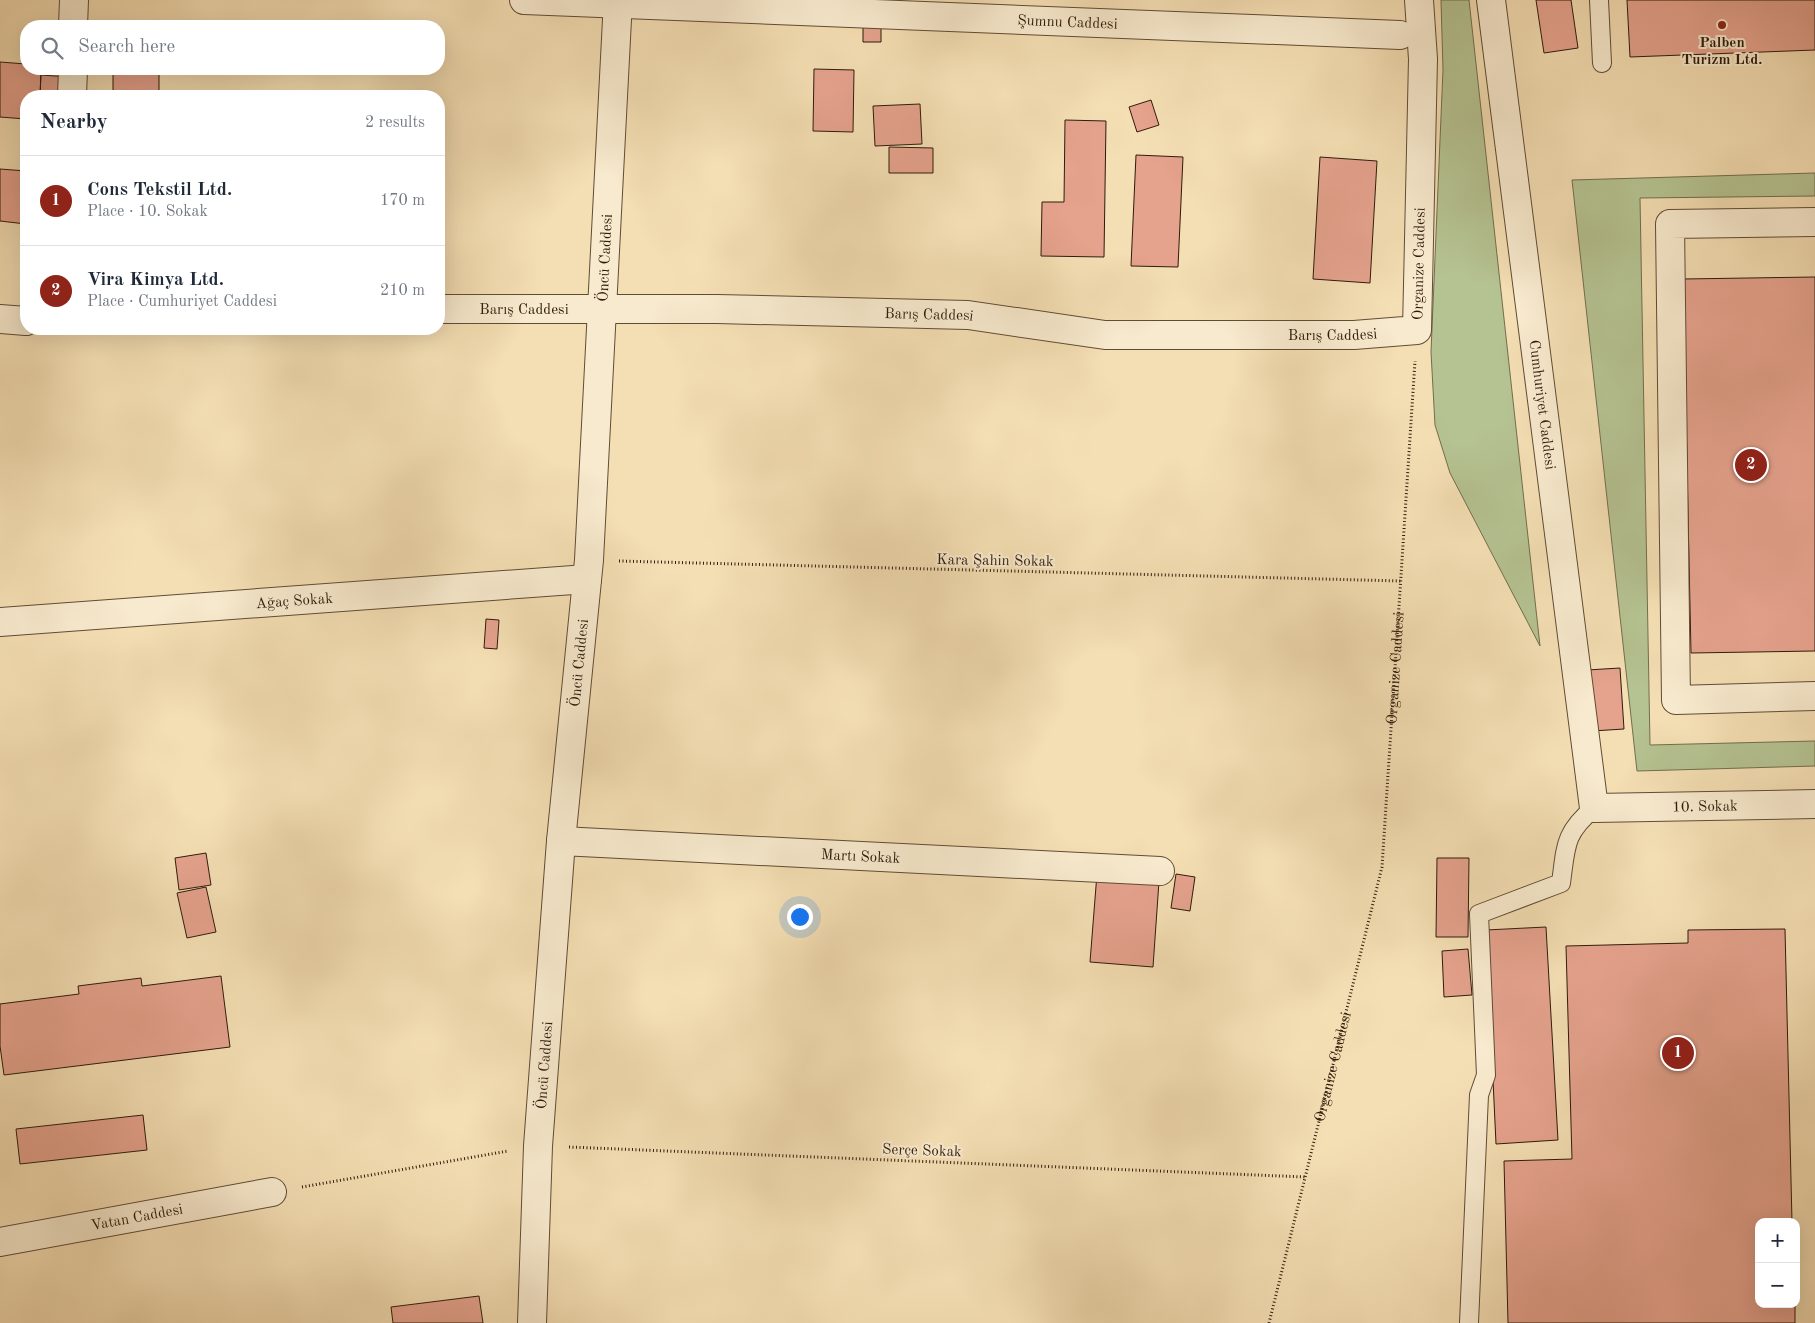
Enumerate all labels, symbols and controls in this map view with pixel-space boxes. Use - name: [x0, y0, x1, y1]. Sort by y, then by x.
- street label: Şumnu Caddesi: [1017, 14, 1118, 33]
- marker: Palben Turizm Ltd.: [1716, 19, 1728, 31]
- search box: [20, 20, 445, 75]
- icon: search: [38, 34, 66, 62]
- place label: Palben Turizm Ltd.: [1682, 36, 1762, 68]
- text: Search here: [78, 38, 175, 57]
- text: Nearby: [40, 112, 108, 133]
- text: 2 results: [365, 115, 425, 131]
- text: Cons Tekstil Ltd.: [87, 181, 232, 200]
- text: 1: [51, 193, 61, 209]
- text: 170 m: [380, 193, 425, 209]
- text: Place · 10. Sokak: [87, 204, 208, 220]
- street label: Organize Caddesi: [1411, 207, 1429, 320]
- street label: Öncü Caddesi: [593, 213, 616, 302]
- text: Vira Kimya Ltd.: [87, 271, 224, 290]
- text: 2: [51, 283, 61, 299]
- text: 210 m: [380, 283, 425, 299]
- text: Place · Cumhuriyet Caddesi: [87, 294, 277, 310]
- street label: Barış Caddesi: [479, 303, 569, 318]
- street label: Barış Caddesi: [884, 307, 974, 325]
- street label: Barış Caddesi: [1288, 327, 1378, 344]
- street label: Cumhuriyet Caddesi: [1525, 339, 1557, 471]
- pin: 2: [1735, 446, 1767, 484]
- street label: Kara Şahin Sokak: [936, 553, 1054, 570]
- street label: Ağaç Sokak: [255, 592, 334, 612]
- street label: Organize Caddesi: [1385, 612, 1408, 725]
- street label: Öncü Caddesi: [565, 618, 592, 708]
- street label: 10. Sokak: [1672, 799, 1738, 816]
- street label: Martı Sokak: [820, 848, 901, 867]
- your location: [787, 904, 813, 930]
- street label: Organize Caddesi: [1313, 1011, 1355, 1124]
- street label: Öncü Caddesi: [532, 1021, 556, 1110]
- pin: 1: [1662, 1034, 1694, 1072]
- street label: Serçe Sokak: [882, 1143, 962, 1160]
- street label: Vatan Caddesi: [90, 1203, 184, 1234]
- map controls: [1755, 1218, 1800, 1308]
- button: +: [1755, 1218, 1800, 1263]
- button: −: [1755, 1263, 1800, 1308]

